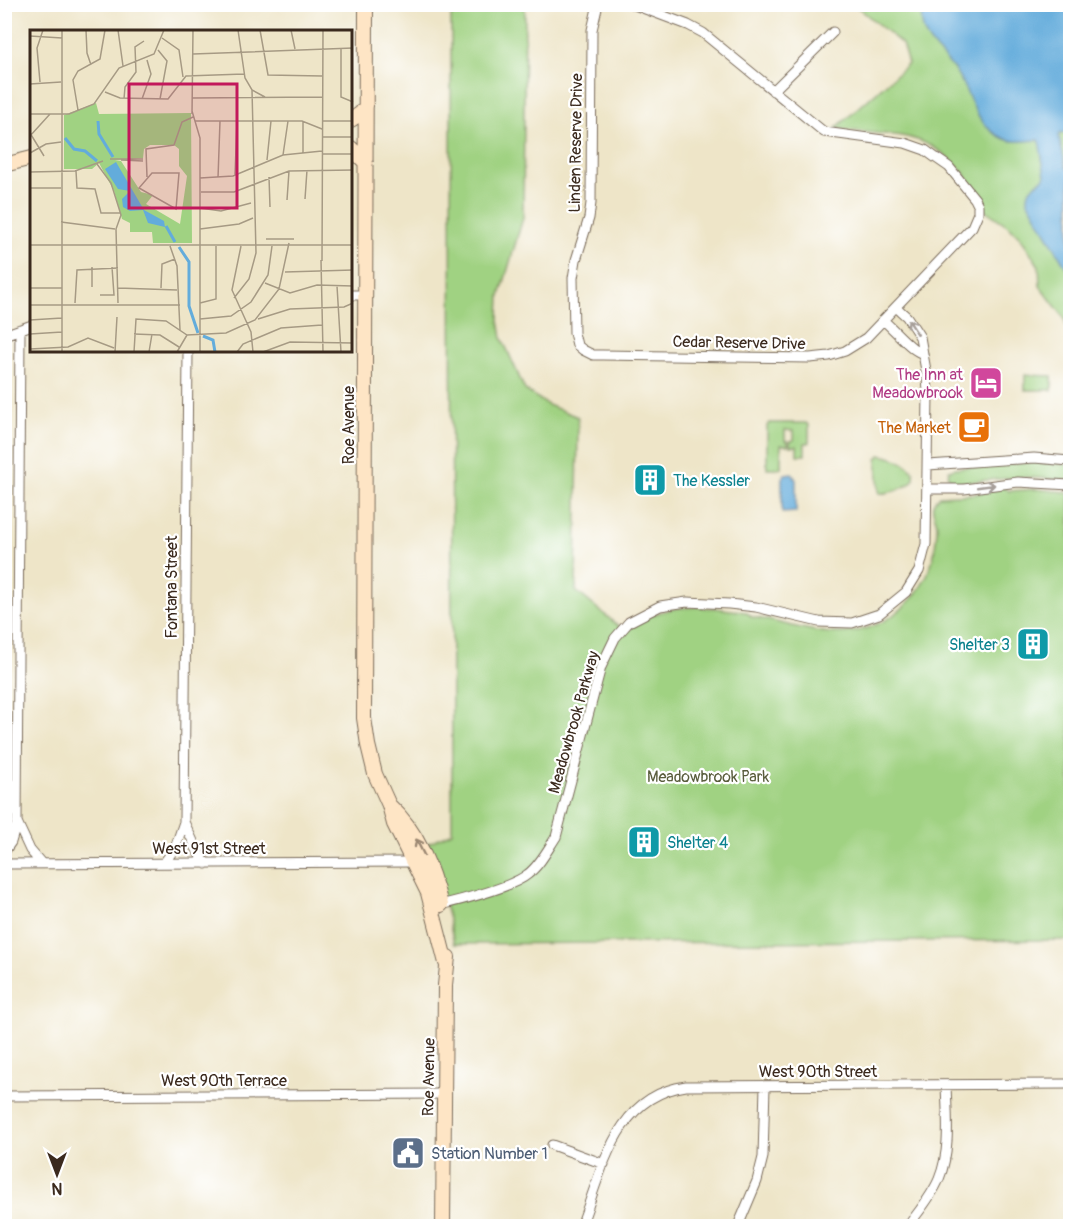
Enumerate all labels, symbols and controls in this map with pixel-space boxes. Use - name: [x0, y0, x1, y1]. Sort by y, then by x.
- inset map: [30, 30, 352, 352]
- street label: Linden Reserve Drive: [565, 73, 587, 213]
- one-way arrow: [907, 319, 920, 336]
- street label: Cedar Reserve Drive: [672, 332, 806, 354]
- place label: The Inn at Meadowbrook: [872, 365, 964, 403]
- hotel icon: The Inn at Meadowbrook: [968, 365, 1004, 401]
- street label: Roe Avenue: [339, 386, 359, 464]
- cafe icon: The Market: [956, 409, 992, 445]
- place label: The Market: [878, 418, 952, 438]
- building icon: The Kessler: [632, 462, 668, 498]
- place label: The Kessler: [673, 471, 750, 491]
- one-way arrow: [976, 480, 996, 491]
- street label: Fontana Street: [162, 535, 182, 638]
- building icon: Shelter 3: [1015, 626, 1051, 662]
- place label: Shelter 3: [949, 635, 1010, 655]
- street label: Meadowbrook Parkway: [544, 649, 604, 796]
- park label: Meadowbrook Park: [647, 767, 769, 787]
- building icon: Shelter 4: [626, 824, 662, 860]
- place label: Shelter 4: [667, 833, 728, 853]
- one-way arrow: [414, 838, 425, 856]
- street label: West 91st Street: [152, 839, 266, 859]
- street label: Roe Avenue: [418, 1038, 440, 1116]
- street label: West 90th Street: [759, 1062, 878, 1082]
- street label: West 90th Terrace: [161, 1071, 287, 1091]
- public building icon: Station Number 1: [390, 1135, 426, 1171]
- north arrow: [27, 1144, 87, 1204]
- place label: Station Number 1: [431, 1144, 548, 1164]
- text: N: [51, 1178, 62, 1198]

